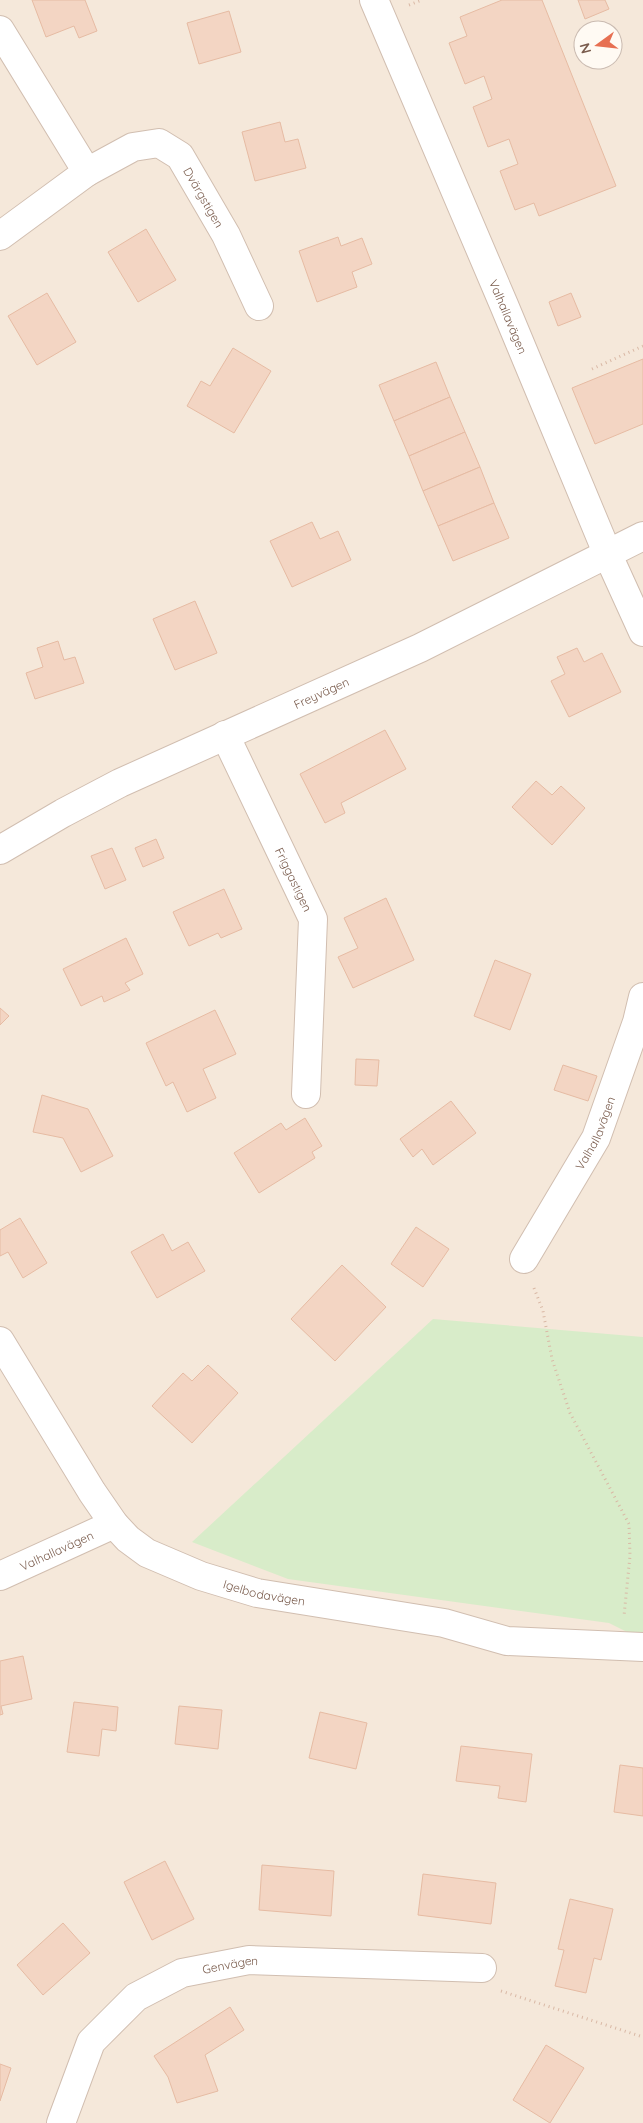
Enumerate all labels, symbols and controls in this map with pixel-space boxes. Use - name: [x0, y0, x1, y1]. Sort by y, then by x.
- north arrow: [573, 20, 623, 70]
- text: N: [575, 41, 595, 56]
- street label: Dvärgstigen: [181, 164, 227, 230]
- street label: Valhallavägen: [486, 277, 531, 356]
- street label: Freyvägen: [291, 674, 351, 711]
- street label: Friggastigen: [272, 845, 316, 914]
- street label: Valhallavägen: [571, 1094, 618, 1172]
- street label: Valhallavägen: [17, 1527, 96, 1574]
- street label: Igelbodavägen: [222, 1576, 306, 1608]
- street label: Genvägen: [201, 1952, 258, 1976]

